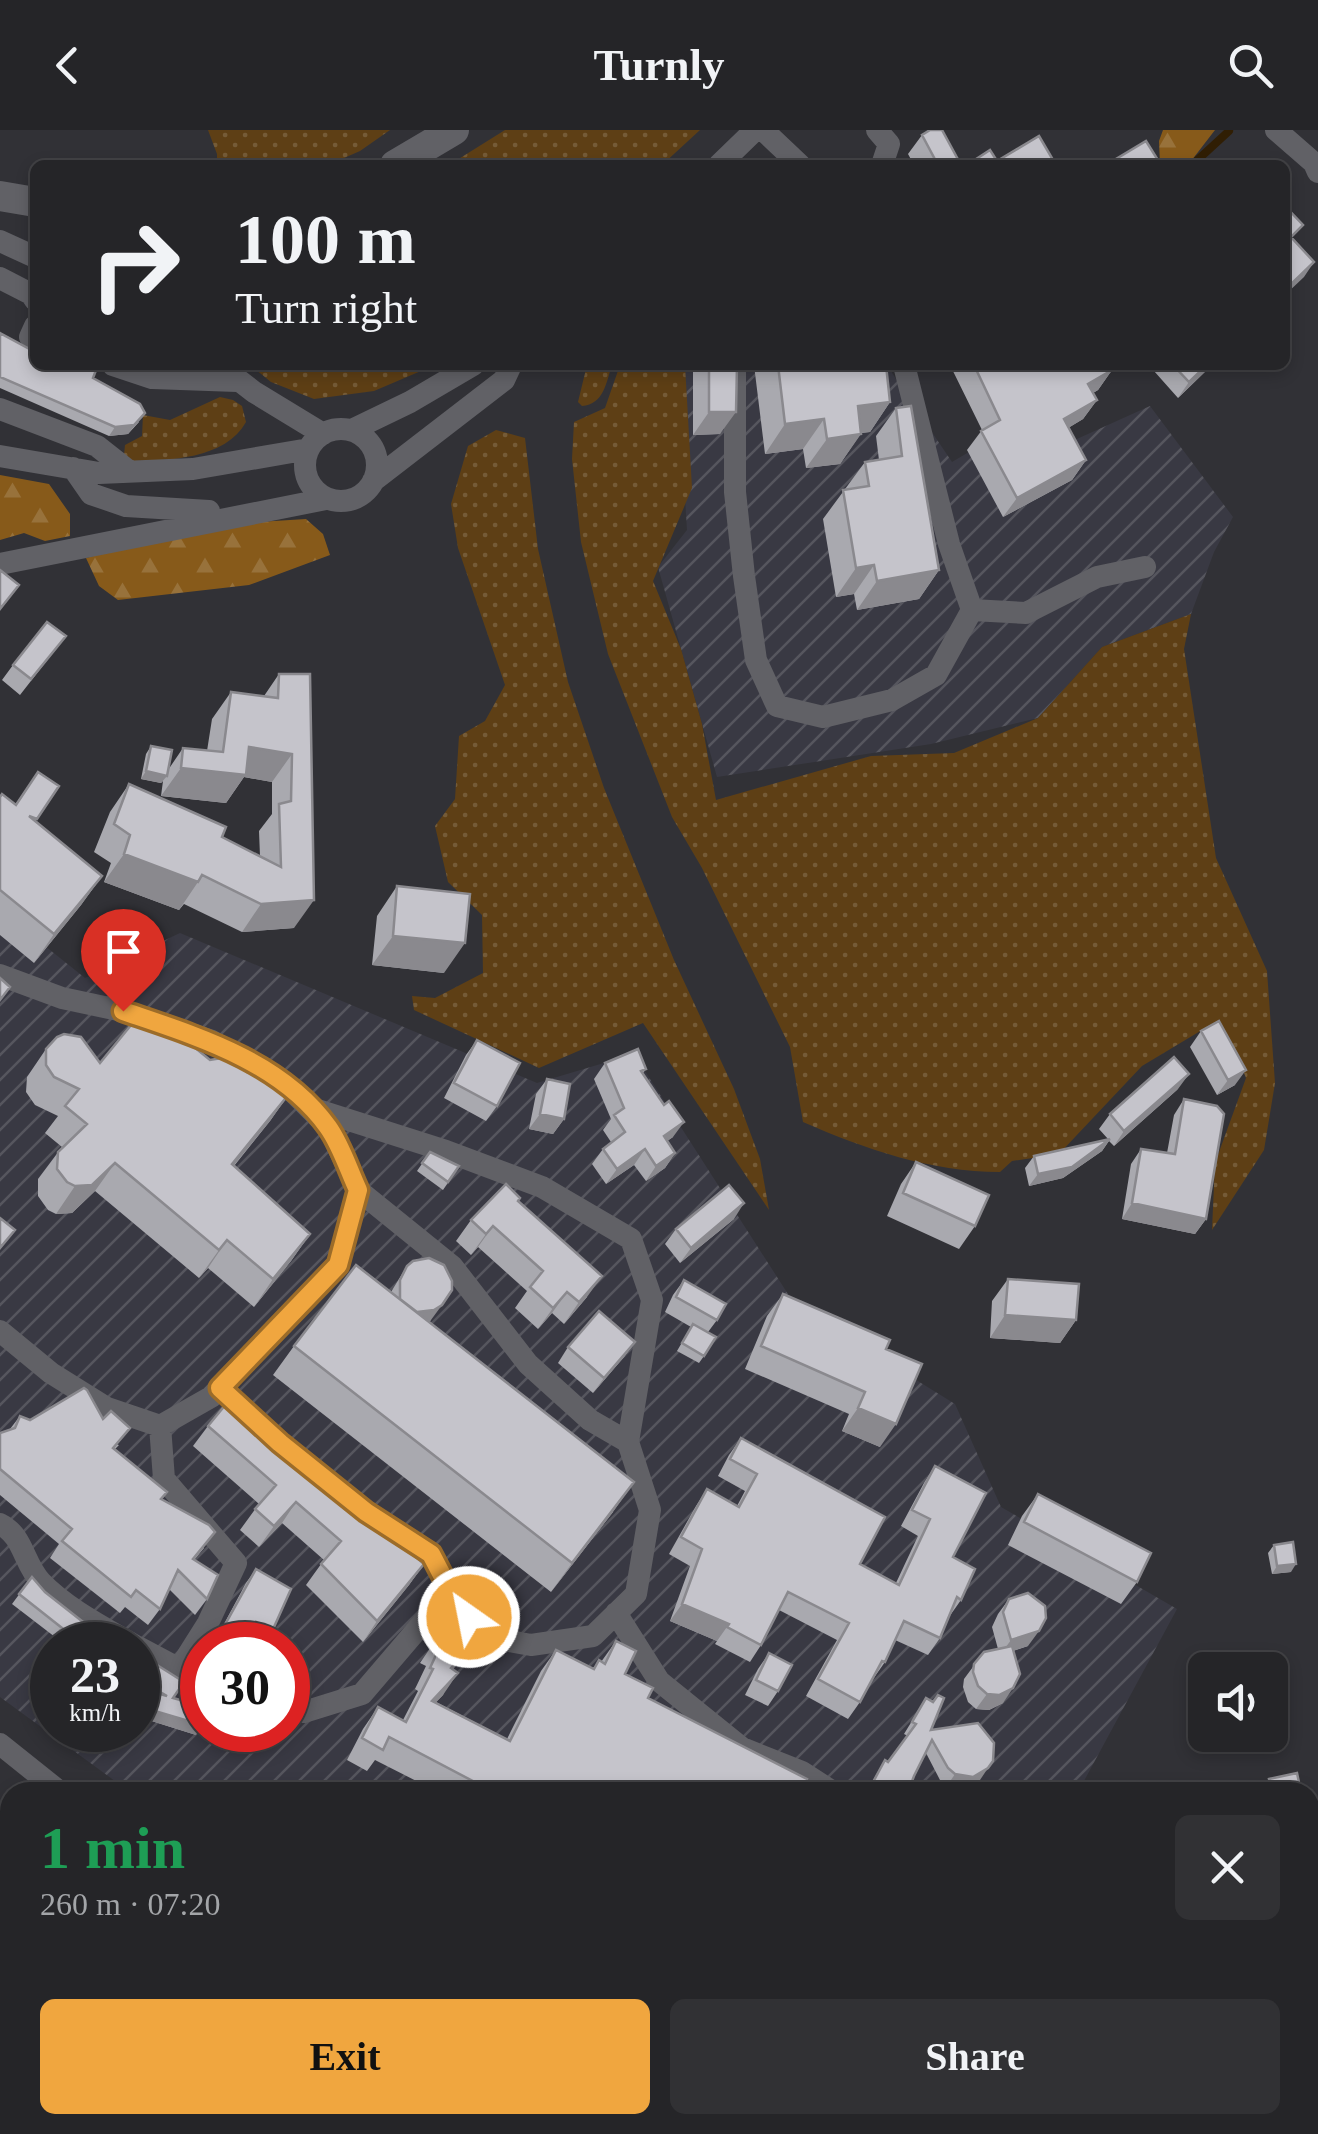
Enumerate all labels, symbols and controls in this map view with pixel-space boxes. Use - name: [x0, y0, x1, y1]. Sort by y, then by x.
- icon: back: [40, 38, 95, 93]
- icon: search: [1223, 38, 1278, 93]
- text: Turnly: [594, 40, 724, 90]
- icon: right: [70, 200, 200, 330]
- text: 100 m: [235, 201, 416, 278]
- text: Turn right: [235, 283, 417, 333]
- pin: [81, 909, 166, 1012]
- icon: arrive: [96, 924, 151, 979]
- position arrow: [417, 1565, 521, 1669]
- speed limit sign: 30: [180, 1622, 310, 1752]
- text: 23: [70, 1647, 120, 1703]
- map controls: [1188, 1652, 1288, 1752]
- button: sound: [1188, 1652, 1288, 1752]
- text: km/h: [69, 1699, 121, 1726]
- text: 1 min: [40, 1815, 185, 1881]
- button: close: [1175, 1815, 1280, 1920]
- text: 260 m · 07:20: [40, 1886, 220, 1922]
- button: Exit: [40, 1999, 650, 2114]
- button: Share: [670, 1999, 1280, 2114]

